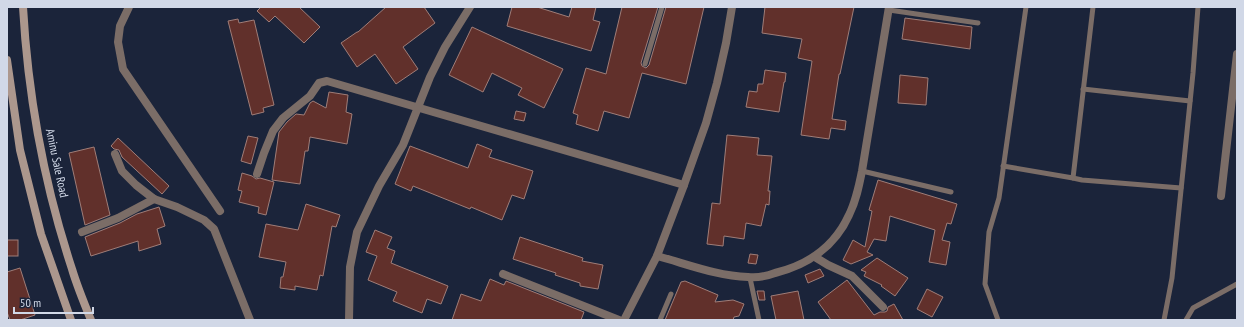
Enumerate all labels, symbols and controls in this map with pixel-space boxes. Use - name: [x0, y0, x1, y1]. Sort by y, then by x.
- street label: Aminu Sale Road: [43, 127, 72, 199]
- scale bar: [14, 289, 93, 315]
- text: 50 m: [20, 295, 41, 310]

